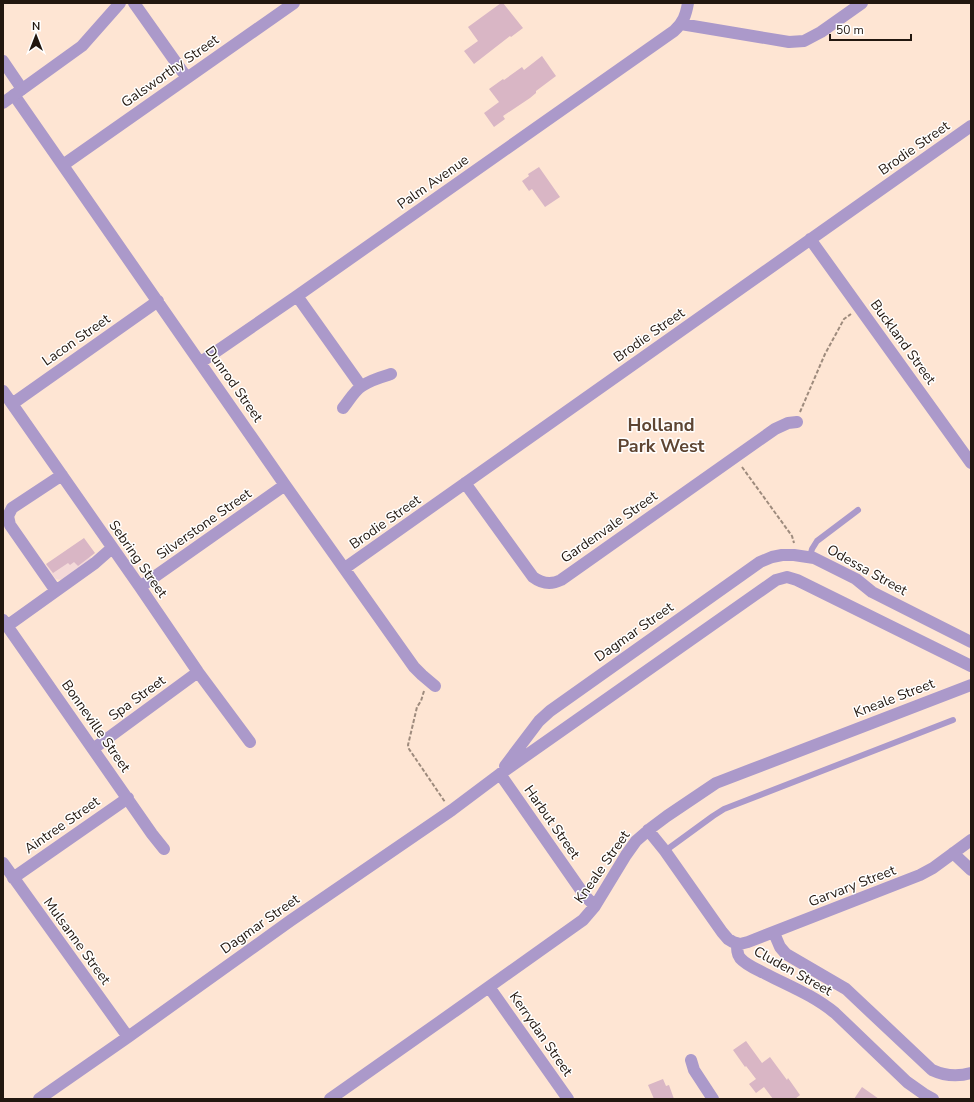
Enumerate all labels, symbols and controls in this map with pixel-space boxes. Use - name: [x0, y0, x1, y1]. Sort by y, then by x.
- north arrow: [16, 16, 56, 56]
- scale bar: [830, 16, 911, 42]
- text: N: [32, 19, 40, 34]
- text: 50 m: [836, 22, 864, 38]
- street label: Galsworthy Street: [118, 30, 223, 112]
- street label: Brodie Street: [875, 116, 953, 180]
- street label: Palm Avenue: [393, 150, 473, 214]
- street label: Buckland Street: [866, 296, 940, 388]
- street label: Brodie Street: [610, 303, 688, 367]
- street label: Lacon Street: [38, 310, 114, 370]
- street label: Dunrod Street: [201, 342, 267, 426]
- district label: Holland Park West: [618, 413, 705, 458]
- street label: Silverstone Street: [153, 484, 255, 564]
- street label: Gardenvale Street: [557, 487, 661, 567]
- street label: Brodie Street: [346, 490, 424, 554]
- street label: Sebring Street: [104, 517, 172, 602]
- street label: Odessa Street: [823, 540, 911, 600]
- street label: Dagmar Street: [591, 598, 677, 666]
- street label: Spa Street: [105, 671, 169, 725]
- street label: Kneale Street: [851, 674, 937, 722]
- street label: Bonneville Street: [57, 676, 135, 776]
- street label: Harbut Street: [520, 781, 584, 863]
- street label: Aintree Street: [21, 792, 104, 858]
- street label: Kneale Street: [570, 827, 634, 907]
- street label: Garvary Street: [806, 861, 898, 911]
- street label: Dagmar Street: [217, 890, 303, 958]
- street label: Mulsanne Street: [39, 894, 115, 988]
- street label: Cluden Street: [750, 942, 836, 1000]
- street label: Kerrydan Street: [505, 988, 577, 1080]

